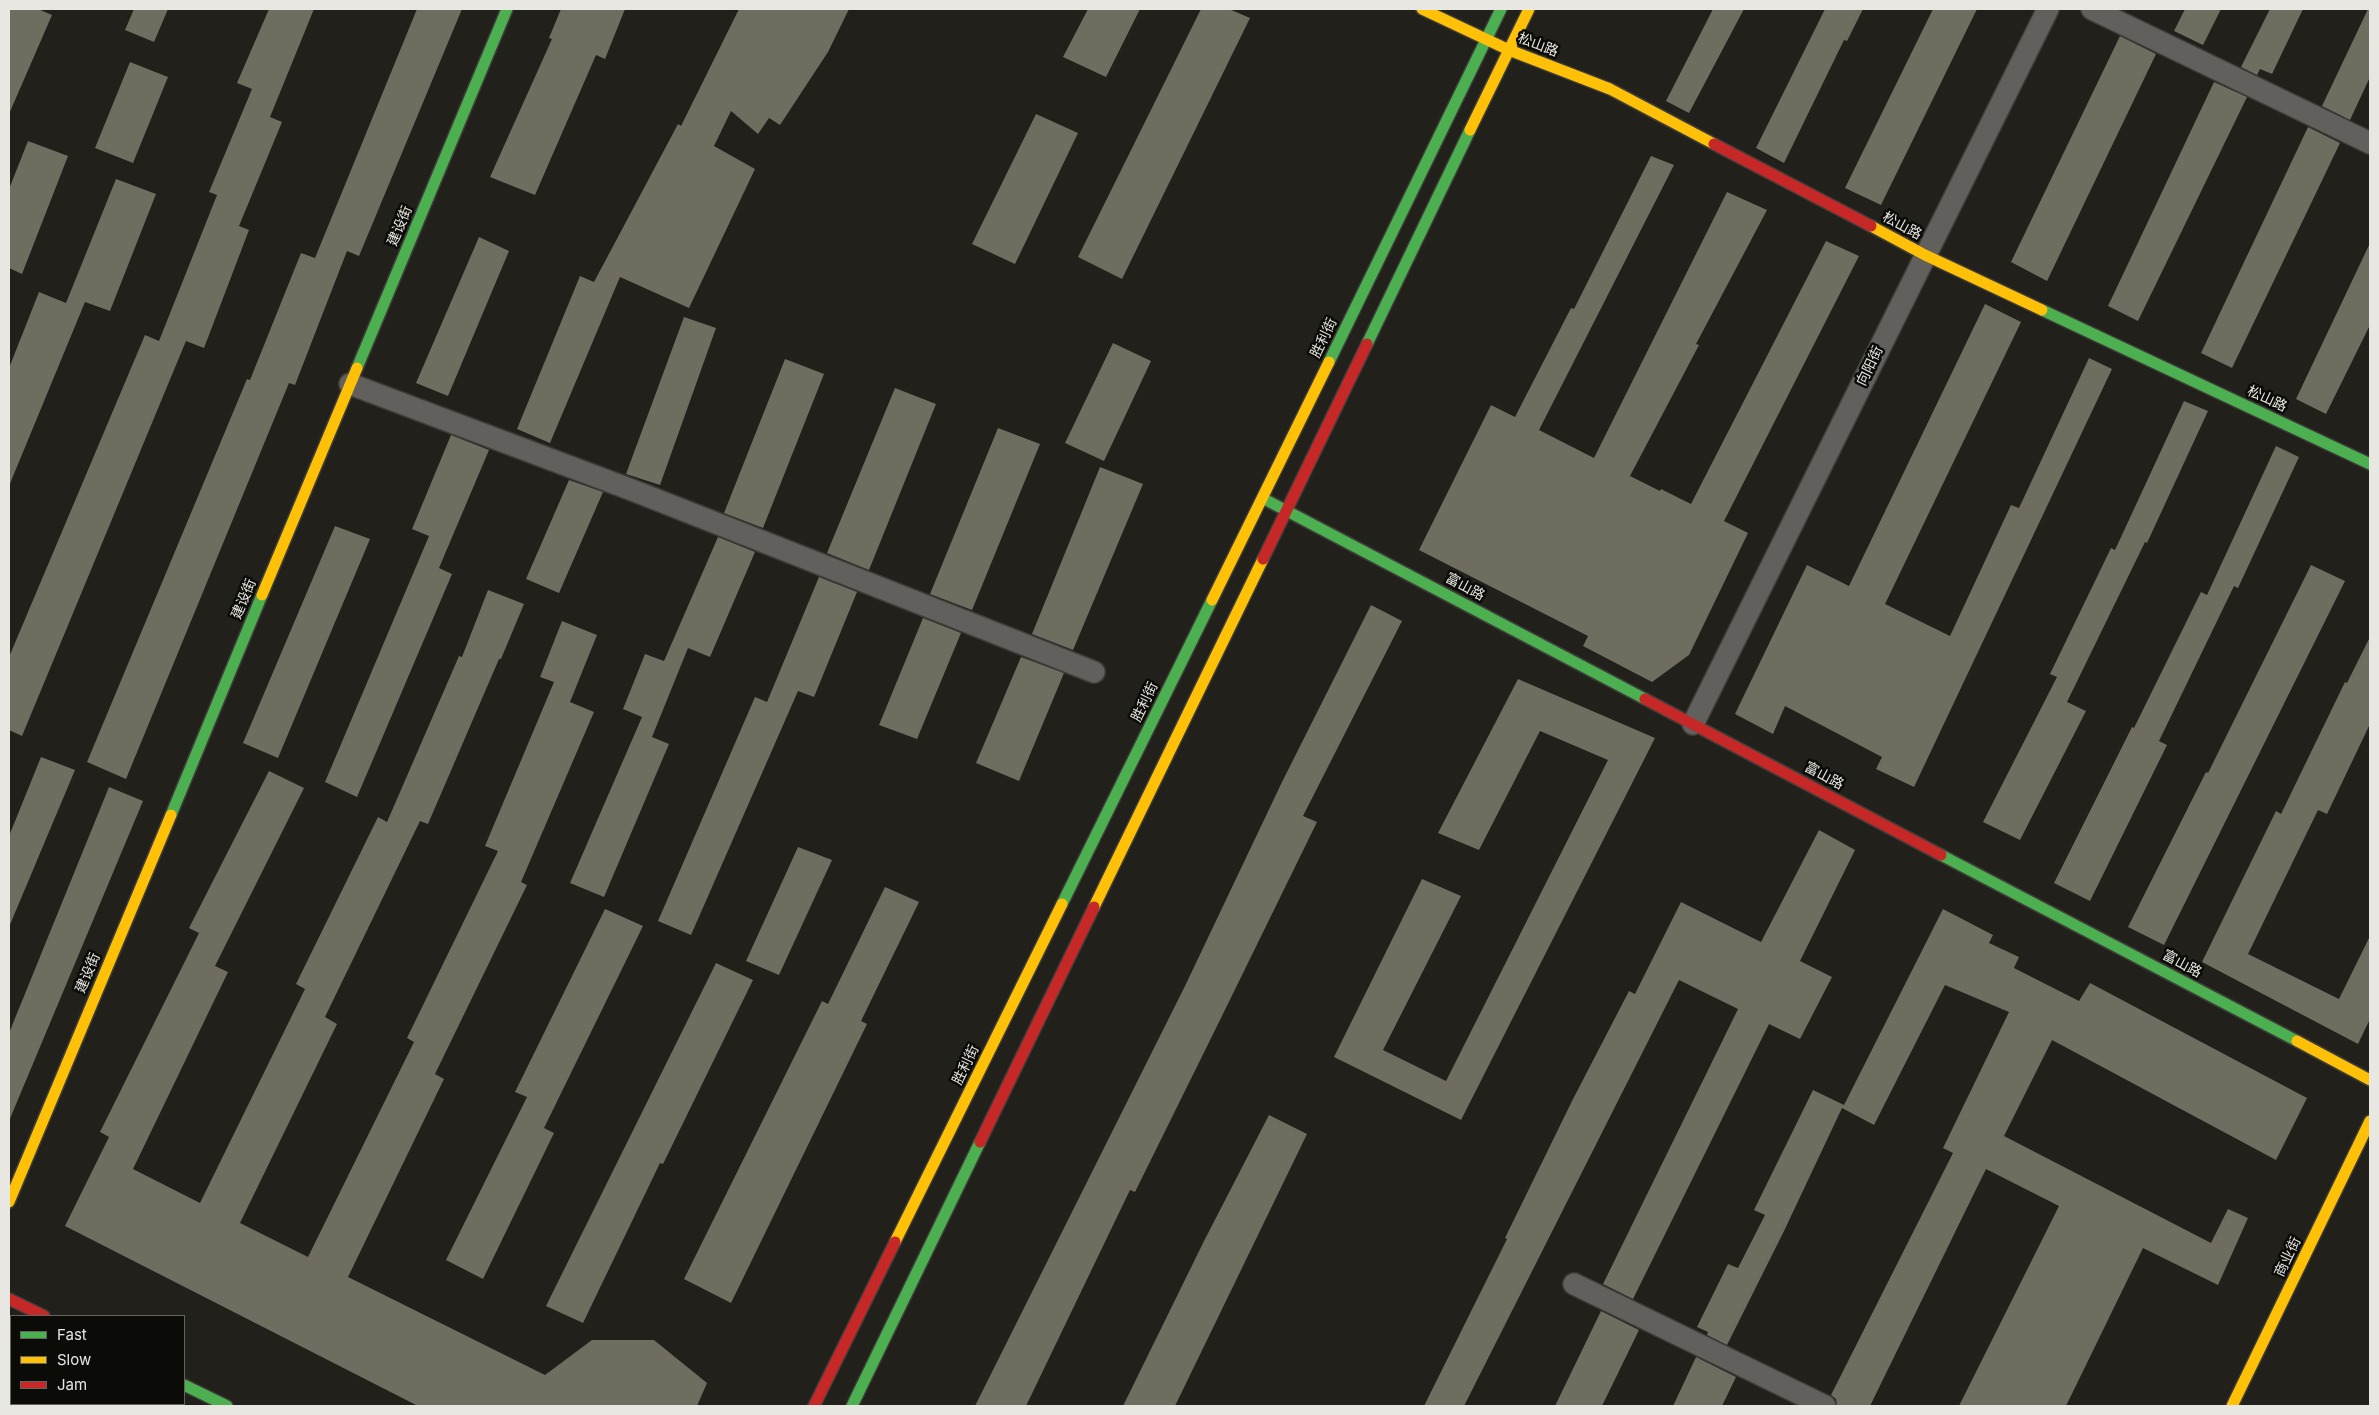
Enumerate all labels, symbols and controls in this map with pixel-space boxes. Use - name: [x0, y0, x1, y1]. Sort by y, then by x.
- street label: 松山路: [1515, 30, 1561, 60]
- street label: 建设街: [384, 203, 416, 249]
- street label: 松山路: [1880, 209, 1924, 243]
- street label: 胜利街: [1307, 315, 1341, 361]
- street label: 向阳街: [1853, 343, 1887, 389]
- street label: 松山路: [2244, 383, 2290, 415]
- street label: 富山路: [1443, 570, 1487, 604]
- street label: 建设街: [228, 576, 260, 622]
- street label: 胜利街: [1128, 679, 1162, 725]
- street label: 富山路: [1802, 759, 1846, 793]
- street label: 富山路: [2160, 947, 2204, 981]
- street label: 建设街: [72, 950, 104, 996]
- street label: 胜利街: [949, 1042, 983, 1088]
- street label: 商业街: [2271, 1234, 2305, 1280]
- legend: [10, 1315, 185, 1405]
- text: Fast: [57, 1325, 87, 1344]
- text: Slow: [57, 1350, 91, 1369]
- text: Jam: [57, 1375, 87, 1394]

